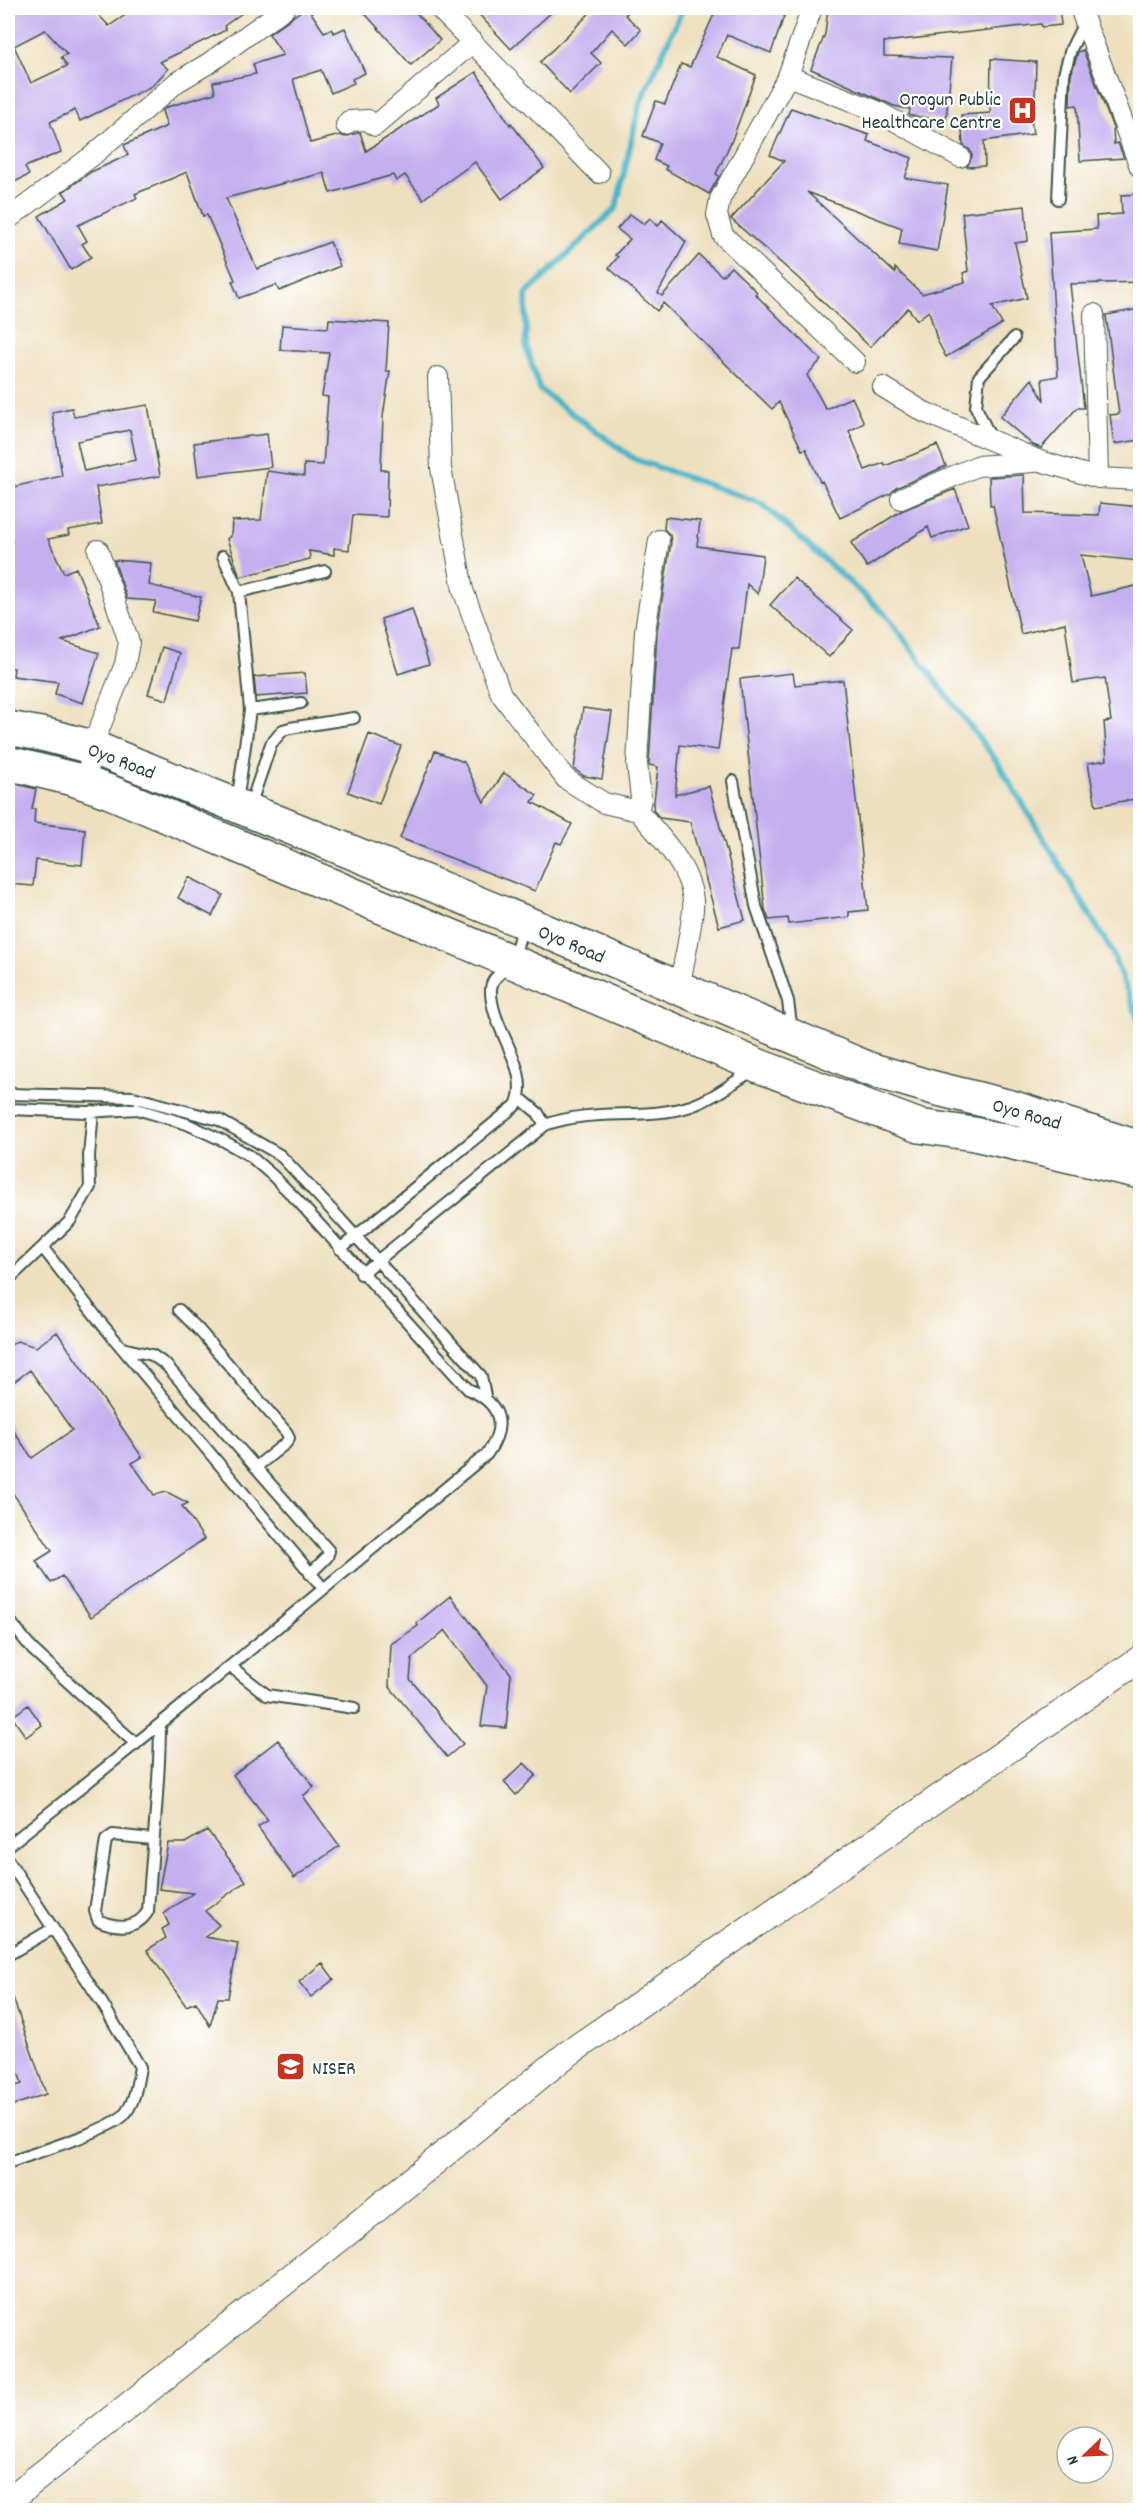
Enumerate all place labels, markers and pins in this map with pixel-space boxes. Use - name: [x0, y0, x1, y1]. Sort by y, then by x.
- place label: Orogun Public Healthcare Centre: [862, 87, 1001, 138]
- hospital icon: Orogun Public Healthcare Centre: [1006, 94, 1038, 126]
- school or university icon: NISER: [275, 2051, 307, 2083]
- place label: NISER: [312, 2056, 356, 2084]

